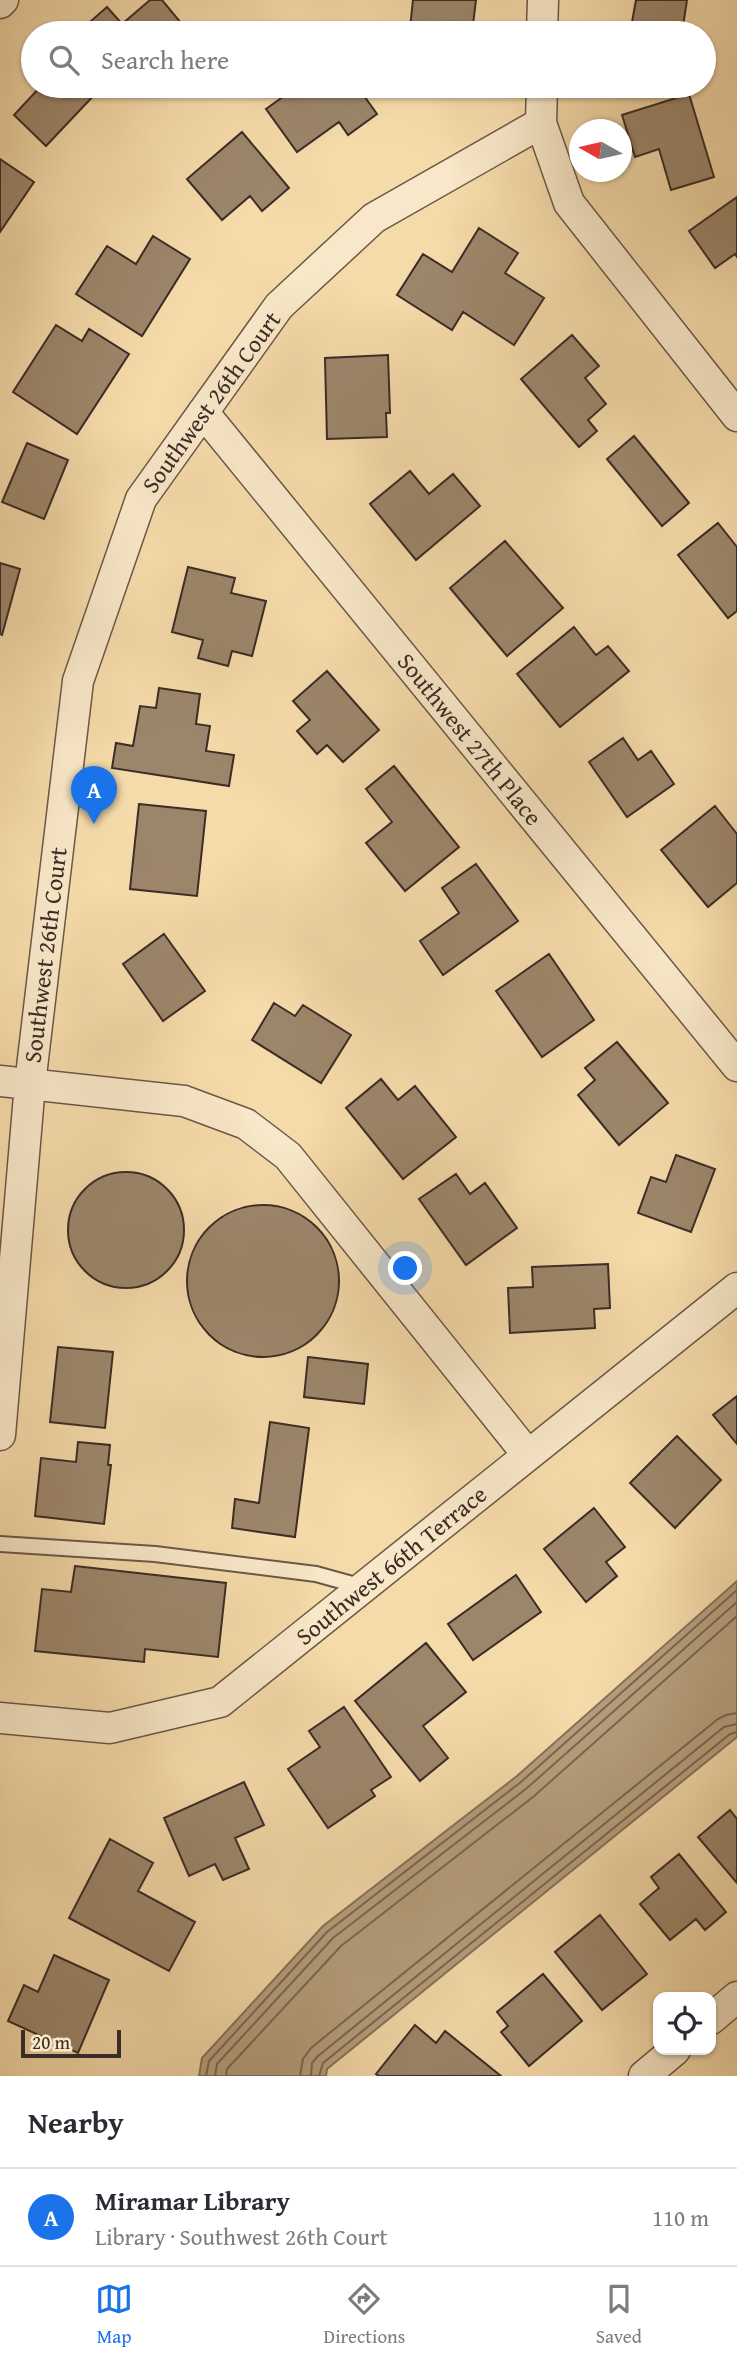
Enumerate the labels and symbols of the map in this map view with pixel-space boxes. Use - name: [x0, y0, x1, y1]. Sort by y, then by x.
- north arrow: [569, 119, 632, 182]
- street label: Southwest 26th Court: [133, 304, 289, 500]
- street label: Southwest 27th Place: [389, 645, 551, 833]
- pin: A: [71, 766, 117, 824]
- street label: Southwest 26th Court: [14, 845, 76, 1065]
- your location: [388, 1251, 422, 1285]
- street label: Southwest 66th Terrace: [288, 1477, 494, 1653]
- scale bar: [21, 2027, 121, 2059]

